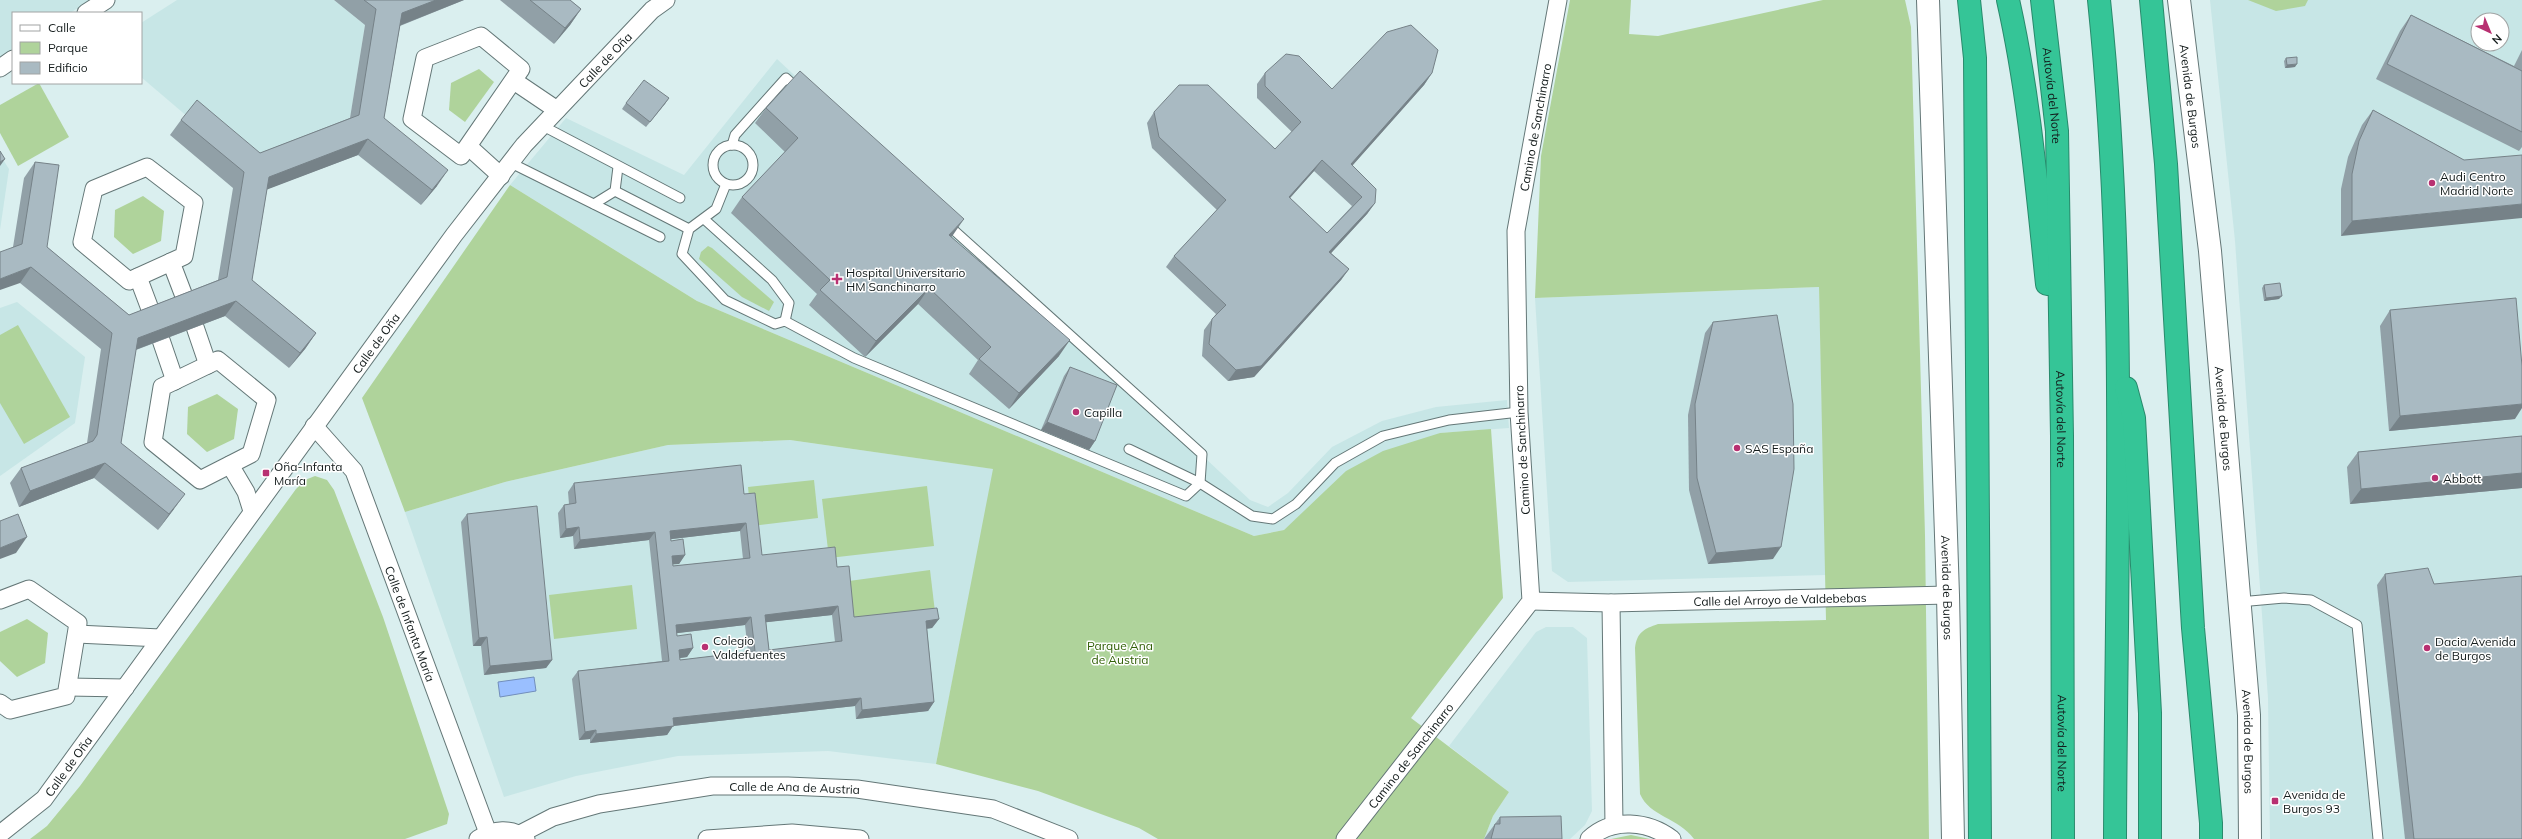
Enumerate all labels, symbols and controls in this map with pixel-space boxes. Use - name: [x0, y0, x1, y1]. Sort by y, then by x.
- legend: [12, 12, 142, 84]
- north arrow: [2470, 12, 2510, 52]
- text: Calle: [48, 20, 75, 35]
- street label: Calle de Oña: [575, 29, 635, 91]
- text: N: [2489, 31, 2505, 47]
- text: Parque: [48, 40, 88, 55]
- street label: Avenida de Burgos: [2177, 43, 2205, 149]
- street label: Autovía del Norte: [2040, 46, 2065, 144]
- text: Edificio: [48, 60, 88, 75]
- street label: Camino de Sanchinarro: [1516, 62, 1554, 192]
- place label: Audi Centro Madrid Norte: [2440, 169, 2513, 198]
- marker: Audi Centro Madrid Norte: [2427, 178, 2437, 188]
- place label: Hospital Universitario HM Sanchinarro: [846, 265, 966, 294]
- marker: Hospital Universitario HM Sanchinarro: [831, 273, 843, 285]
- street label: Calle de Oña: [349, 310, 402, 376]
- street label: Avenida de Burgos: [2212, 365, 2236, 472]
- street label: Autovía del Norte: [2053, 370, 2070, 468]
- street label: Camino de Sanchinarro: [1511, 385, 1533, 515]
- place label: Capilla: [1084, 405, 1122, 420]
- marker: Capilla: [1071, 407, 1081, 417]
- place label: SAS España: [1745, 441, 1813, 456]
- marker: SAS España: [1732, 443, 1742, 453]
- place label: Oña-Infanta María: [274, 459, 342, 488]
- marker: Oña-Infanta María: [261, 468, 271, 478]
- place label: Abbott: [2443, 471, 2481, 486]
- marker: Abbott: [2430, 473, 2440, 483]
- street label: Avenida de Burgos: [1938, 535, 1956, 640]
- street label: Calle de Infanta María: [382, 564, 439, 684]
- street label: Calle del Arroyo de Valdebebas: [1693, 589, 1867, 609]
- place label: Colegio Valdefuentes: [713, 633, 786, 662]
- place label: Dacia Avenida de Burgos: [2435, 634, 2516, 663]
- park label: Parque Ana de Austria: [1087, 638, 1153, 667]
- marker: Colegio Valdefuentes: [700, 642, 710, 652]
- marker: Dacia Avenida de Burgos: [2422, 643, 2432, 653]
- street label: Avenida de Burgos: [2239, 688, 2257, 794]
- street label: Autovía del Norte: [2055, 694, 2070, 792]
- street label: Camino de Sanchinarro: [1364, 700, 1456, 811]
- street label: Calle de Oña: [41, 733, 95, 799]
- street label: Calle de Ana de Austria: [729, 778, 860, 797]
- place label: Avenida de Burgos 93: [2283, 787, 2345, 816]
- marker: Avenida de Burgos 93: [2270, 796, 2280, 806]

